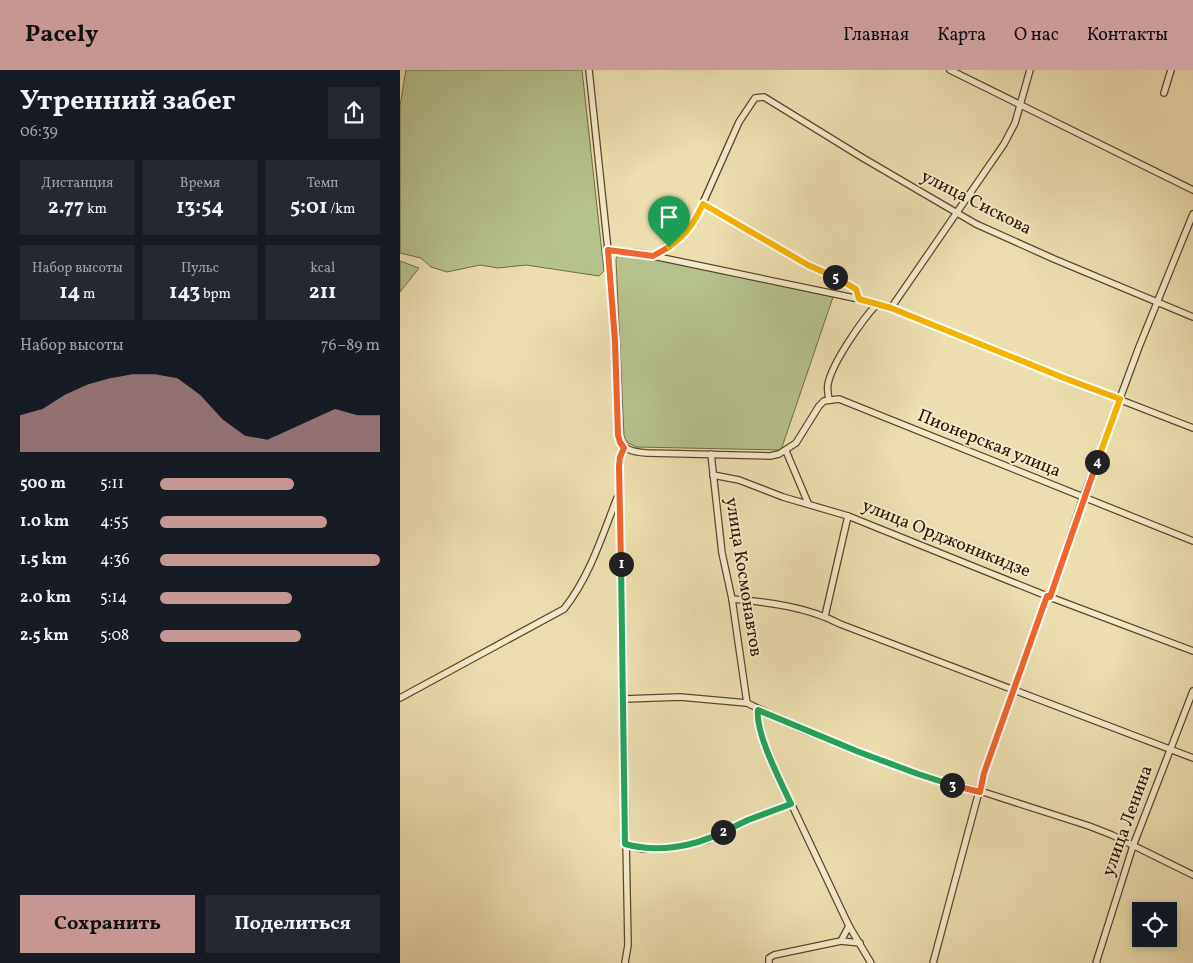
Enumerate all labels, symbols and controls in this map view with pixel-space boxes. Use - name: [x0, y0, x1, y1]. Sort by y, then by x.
- text: Pacely: [25, 18, 99, 52]
- text: Главная: [843, 23, 909, 48]
- text: Карта: [937, 23, 986, 48]
- text: О нас: [1014, 23, 1059, 48]
- text: Контакты: [1087, 23, 1168, 48]
- text: Утренний забег: [20, 82, 235, 121]
- button: share: [328, 87, 380, 139]
- text: 06:39: [20, 121, 58, 143]
- street label: улица Сискова: [916, 164, 1036, 242]
- text: Дистанция: [41, 174, 113, 193]
- text: Время: [180, 174, 220, 193]
- text: Темп: [307, 174, 338, 193]
- text: 2.77: [48, 193, 84, 222]
- text: 13:54: [176, 193, 224, 222]
- text: 5:01: [290, 193, 327, 222]
- pin: [648, 196, 690, 247]
- text: km: [84, 200, 107, 219]
- text: /km: [327, 200, 355, 219]
- icon: arrive: [655, 203, 683, 231]
- text: Набор высоты: [32, 259, 123, 278]
- text: Пульс: [181, 259, 219, 278]
- text: kcal: [310, 259, 335, 278]
- pin: 5: [822, 264, 848, 290]
- text: 5: [832, 268, 839, 287]
- text: 14: [59, 278, 80, 307]
- text: 143: [169, 278, 200, 307]
- text: 211: [309, 278, 337, 307]
- text: m: [80, 285, 96, 304]
- text: bpm: [200, 285, 231, 304]
- text: Набор высоты: [20, 335, 124, 357]
- text: 76–89 m: [321, 335, 380, 357]
- street label: Пионерская улица: [913, 404, 1065, 484]
- pin: 4: [1084, 450, 1110, 474]
- text: 4: [1093, 453, 1102, 472]
- text: 500 m: [20, 473, 66, 495]
- text: 5:11: [100, 473, 124, 495]
- street label: улица Орджоникидзе: [858, 494, 1034, 584]
- street label: улица Космонавтов: [718, 496, 768, 658]
- text: 1.0 km: [20, 511, 69, 533]
- text: 4:55: [100, 511, 129, 533]
- text: 1.5 km: [20, 549, 67, 571]
- text: 4:36: [100, 549, 130, 571]
- pin: 1: [608, 552, 634, 576]
- text: 1: [619, 555, 624, 574]
- text: 2.0 km: [20, 587, 71, 609]
- text: 5:14: [100, 587, 127, 609]
- text: 2.5 km: [20, 625, 69, 647]
- text: 5:08: [100, 625, 129, 647]
- street label: улица Ленина: [1096, 762, 1160, 880]
- pin: 3: [940, 772, 964, 798]
- text: 3: [949, 776, 956, 795]
- pin: 2: [710, 820, 736, 844]
- text: 2: [720, 823, 727, 842]
- button: Сохранить: [20, 895, 195, 953]
- button: Поделиться: [205, 895, 380, 953]
- map controls: [1132, 902, 1177, 947]
- button: locate: [1132, 902, 1177, 947]

